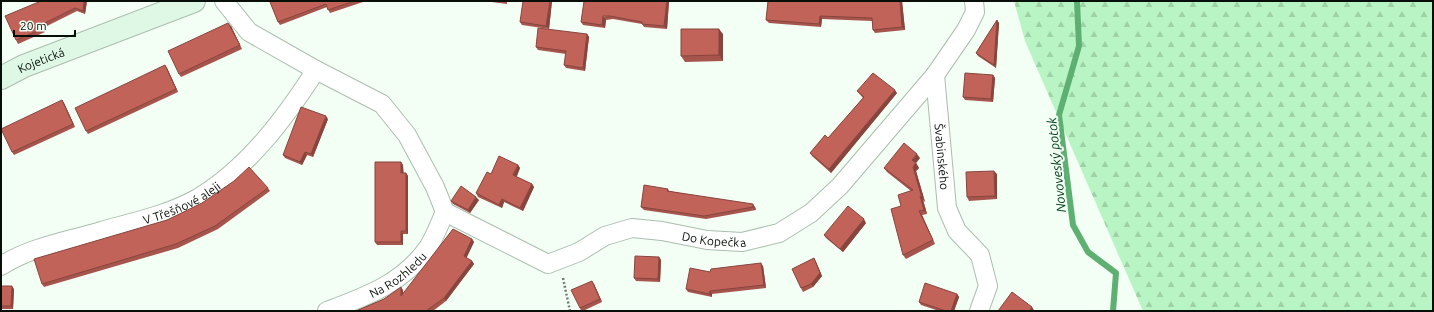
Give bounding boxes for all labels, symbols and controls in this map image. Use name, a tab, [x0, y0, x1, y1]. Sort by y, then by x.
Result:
scale bar	[14, 12, 75, 38]
text: 20 m	[20, 19, 47, 32]
street label: Kojetická	[15, 45, 66, 75]
water label: Novoveský potok	[1044, 116, 1068, 213]
street label: Švabinského	[933, 123, 952, 190]
street label: V Třešňové aleji	[141, 179, 223, 226]
street label: Do Kopečka	[681, 229, 747, 249]
street label: Na Rozhledu	[367, 249, 429, 300]

